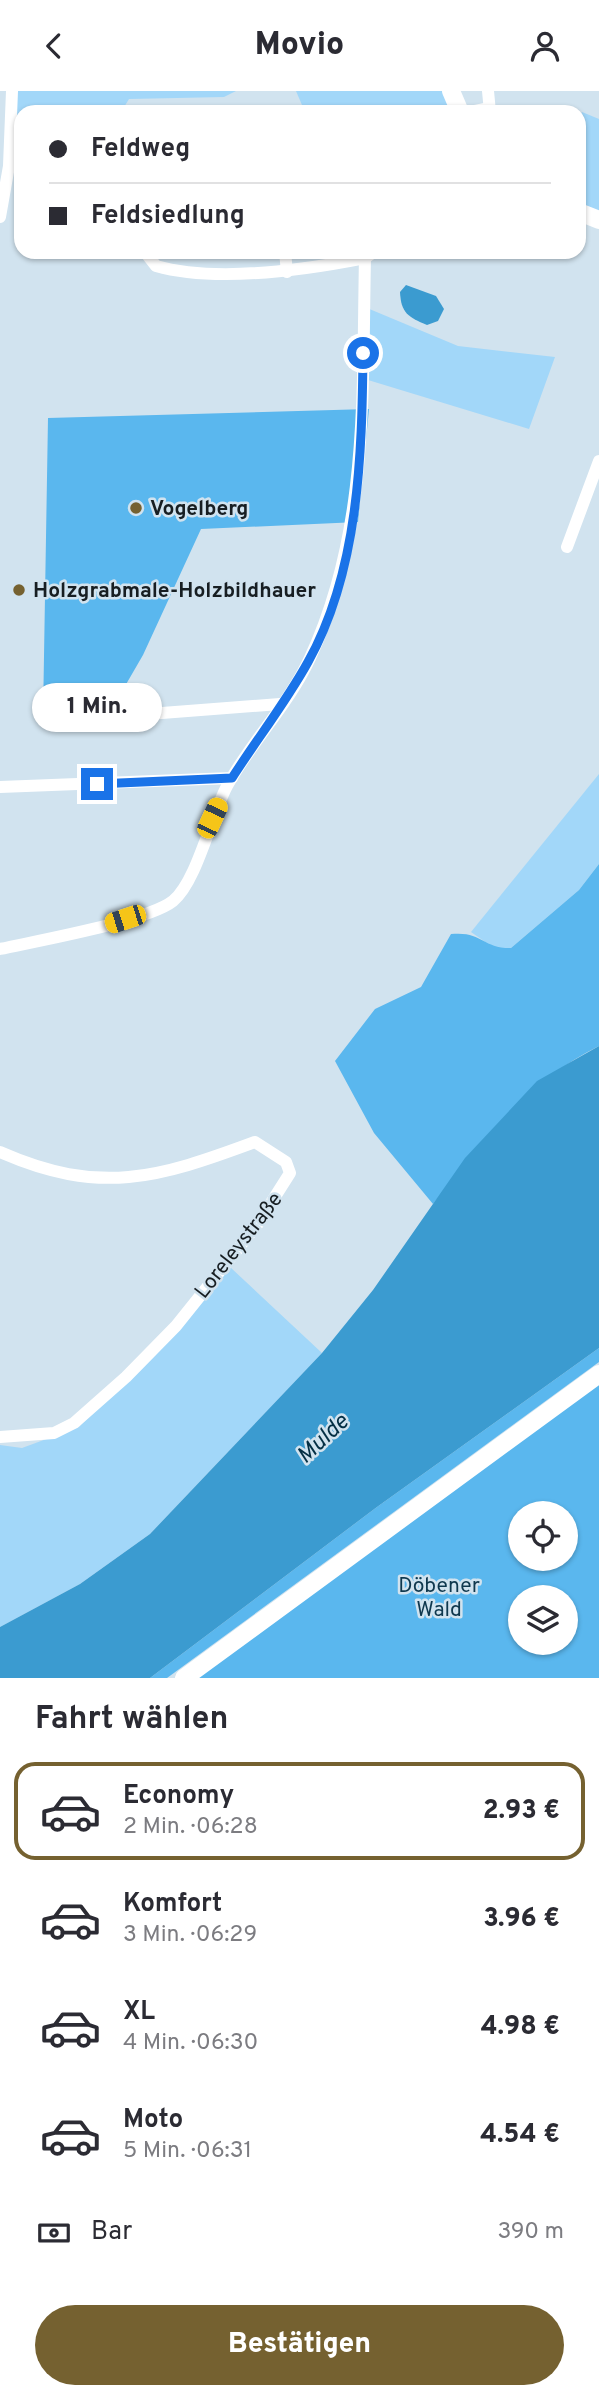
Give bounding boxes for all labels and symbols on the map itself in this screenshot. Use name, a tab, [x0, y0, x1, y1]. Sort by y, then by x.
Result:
route start	[347, 337, 379, 369]
place label: Vogelberg	[150, 496, 249, 523]
marker: Vogelberg	[128, 500, 144, 516]
place label: Holzgrabmale-Holzbildhauer	[33, 578, 316, 605]
marker: Holzgrabmale-Holzbildhauer	[11, 582, 27, 598]
callout: 1 Min.	[32, 683, 162, 731]
route end	[81, 768, 113, 800]
car	[194, 795, 231, 841]
car	[102, 903, 149, 935]
street label: Loreleystraße	[189, 1187, 289, 1305]
water label: Mulde	[292, 1408, 357, 1471]
park label: Döbener Wald	[398, 1573, 480, 1624]

